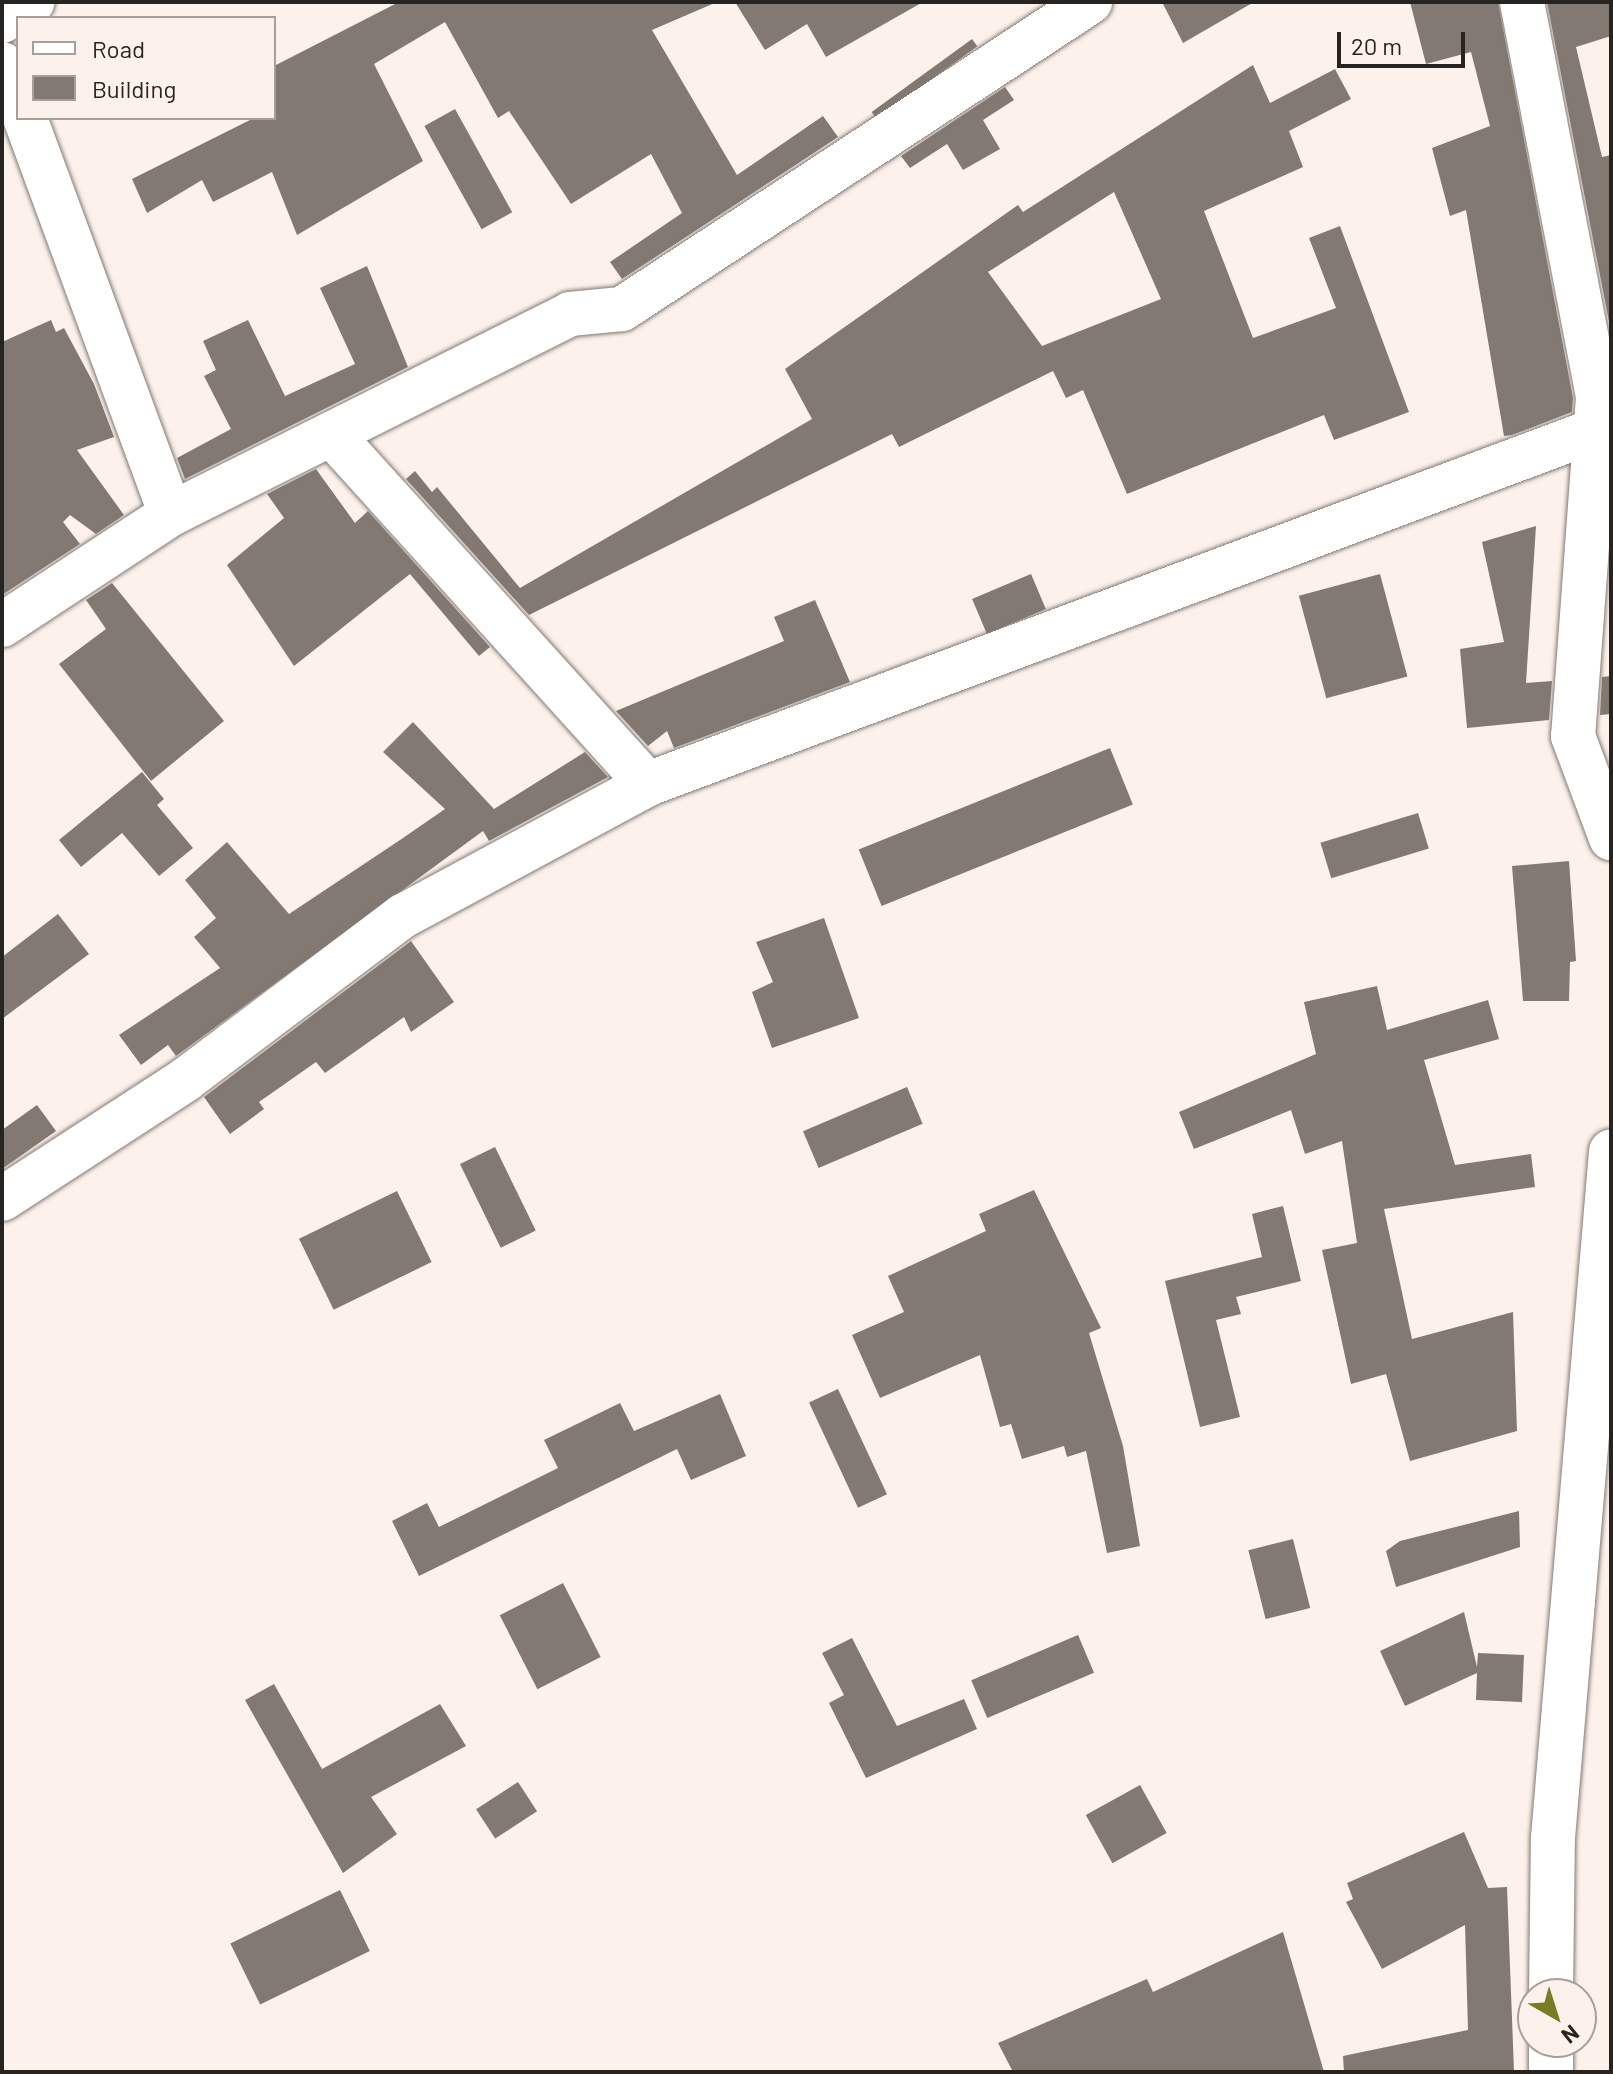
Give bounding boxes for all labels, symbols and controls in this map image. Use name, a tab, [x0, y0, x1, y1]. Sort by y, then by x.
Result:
legend	[16, 16, 276, 120]
scale bar	[1341, 16, 1469, 66]
text: 20 m	[1351, 31, 1402, 60]
text: Road	[92, 34, 145, 63]
text: Building	[92, 74, 176, 103]
north arrow	[1517, 1978, 1597, 2058]
text: N	[1557, 2020, 1585, 2050]

